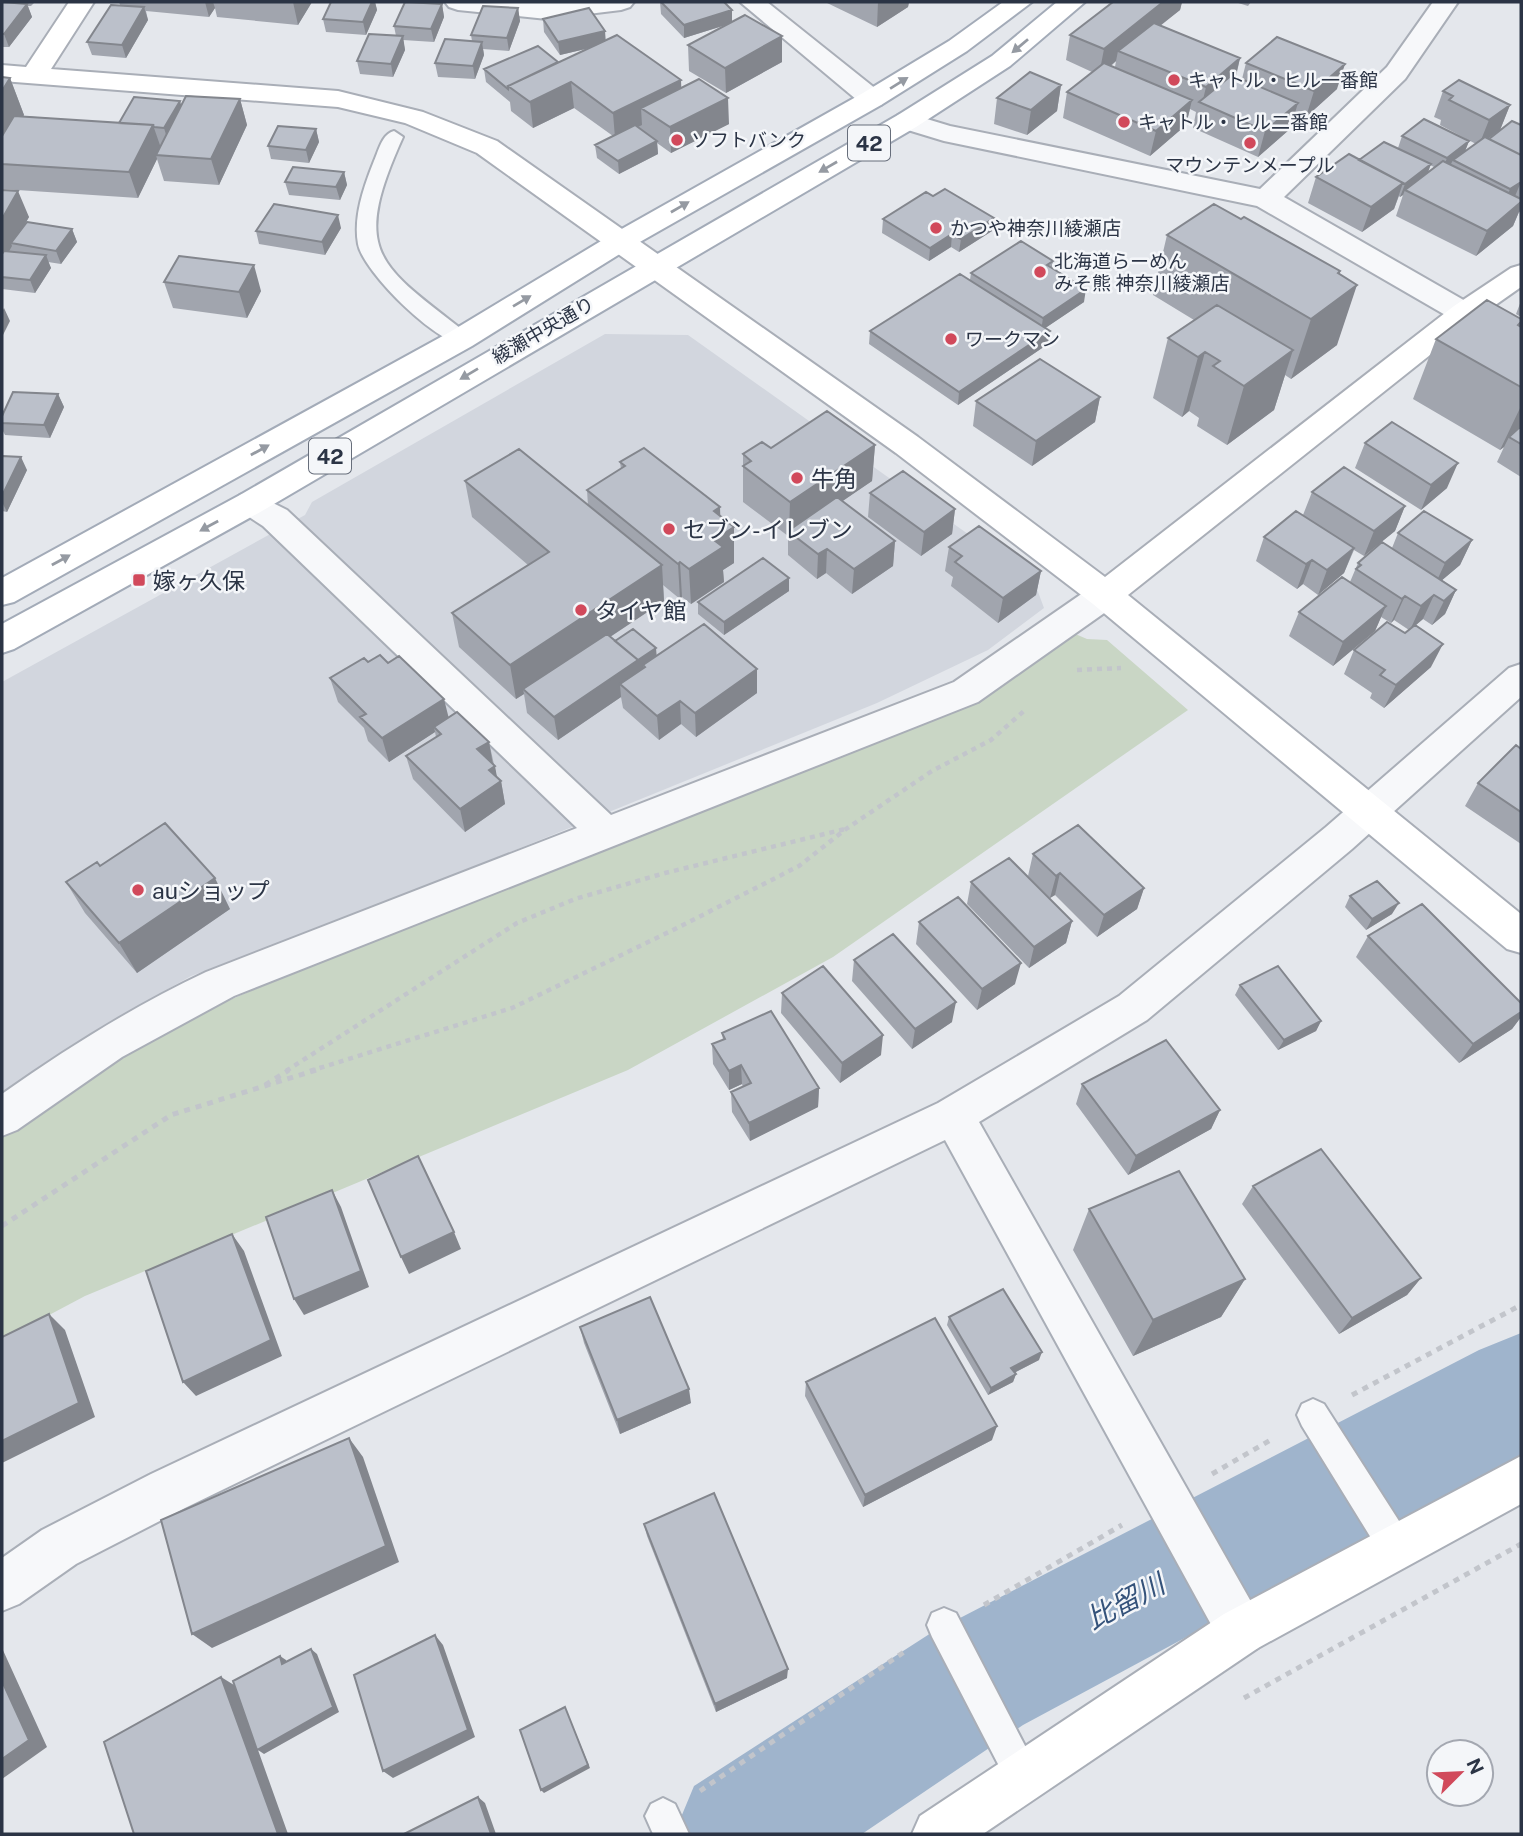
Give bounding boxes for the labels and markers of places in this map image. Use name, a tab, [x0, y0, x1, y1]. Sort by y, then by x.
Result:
place label: キャトル・ヒル一番館	[1188, 69, 1378, 91]
marker: キャトル・ヒル一番館	[1166, 72, 1182, 88]
place label: キャトル・ヒル二番館	[1138, 111, 1328, 133]
marker: キャトル・ヒル二番館	[1116, 114, 1132, 130]
place label: ソフトバンク	[691, 129, 806, 151]
marker: ソフトバンク	[669, 132, 685, 148]
marker: マウンテンメープル	[1242, 135, 1258, 151]
place label: マウンテンメープル	[1165, 154, 1335, 176]
place label: かつや神奈川綾瀬店	[950, 217, 1121, 239]
marker: かつや神奈川綾瀬店	[928, 220, 944, 236]
place label: 北海道らーめん みそ熊 神奈川綾瀬店	[1054, 250, 1230, 294]
marker: 北海道らーめん みそ熊 神奈川綾瀬店	[1032, 264, 1048, 280]
place label: ワークマン	[965, 328, 1060, 350]
marker: ワークマン	[943, 331, 959, 347]
place label: 牛角	[811, 465, 857, 492]
marker: 牛角	[789, 470, 805, 486]
place label: セブン-イレブン	[683, 516, 853, 543]
marker: セブン-イレブン	[661, 521, 677, 537]
place label: 嫁ヶ久保	[153, 567, 245, 594]
marker: 嫁ヶ久保	[131, 572, 147, 588]
place label: タイヤ館	[595, 597, 686, 624]
marker: タイヤ館	[573, 602, 589, 618]
place label: auショップ	[152, 877, 270, 904]
marker: auショップ	[130, 882, 146, 898]

